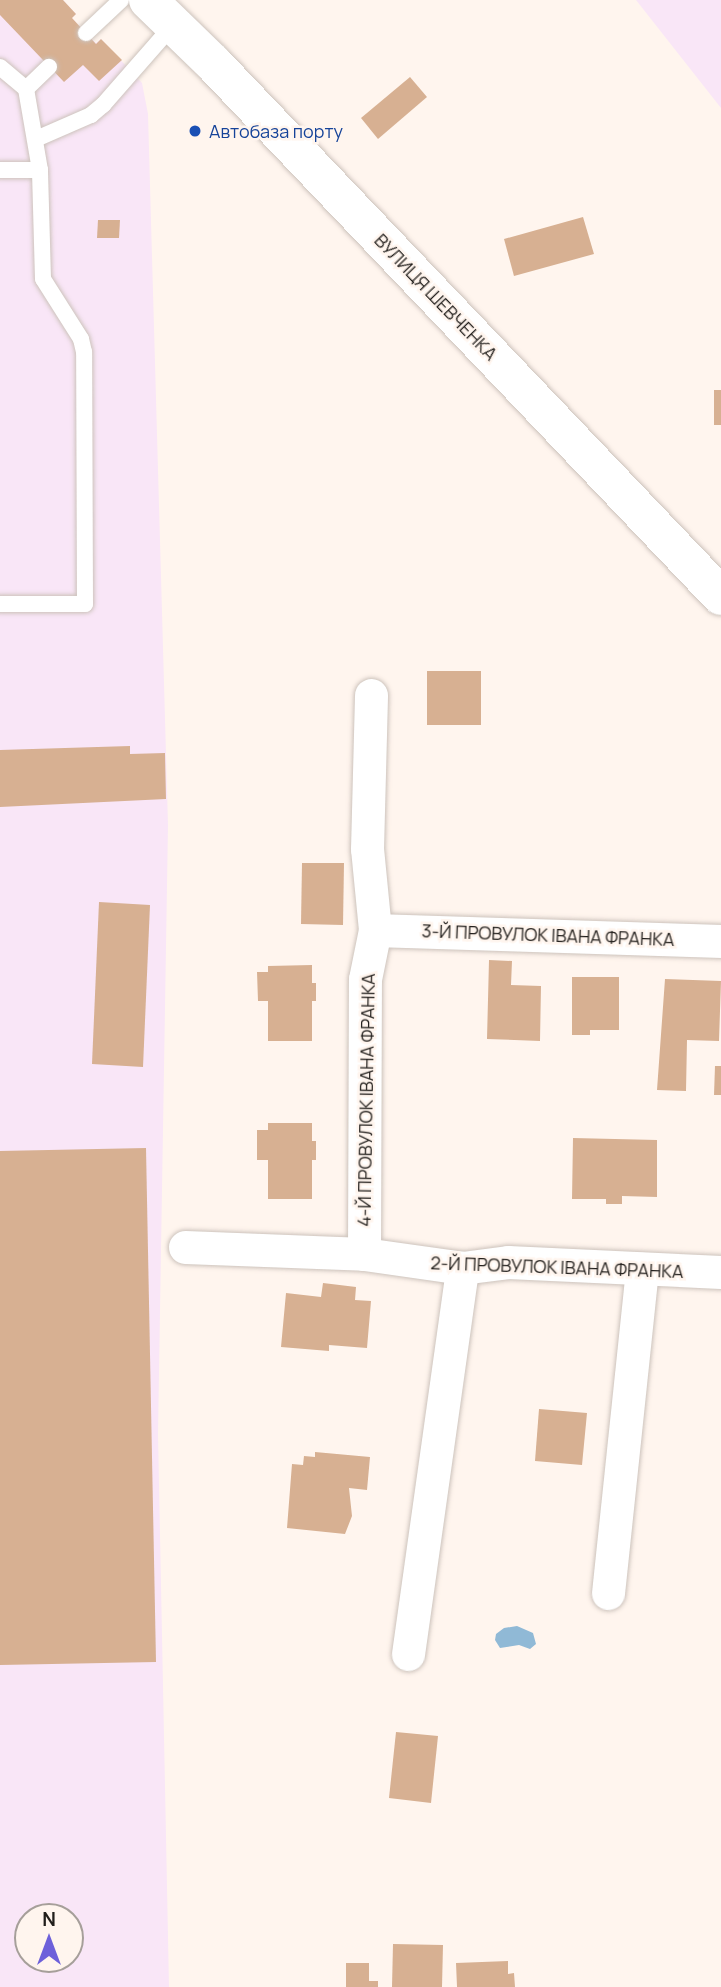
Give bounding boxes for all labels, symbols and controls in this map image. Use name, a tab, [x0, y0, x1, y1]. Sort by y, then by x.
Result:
place label: Автобаза порту	[209, 120, 343, 142]
marker: Автобаза порту	[187, 123, 203, 139]
street label: ВУЛИЦЯ ШЕВЧЕНКА	[370, 229, 502, 365]
street label: 3-Й ПРОВУЛОК ІВАНА ФРАНКА	[421, 920, 675, 950]
street label: 4-Й ПРОВУЛОК ІВАНА ФРАНКА	[353, 973, 379, 1227]
street label: 2-Й ПРОВУЛОК ІВАНА ФРАНКА	[430, 1252, 684, 1282]
north arrow	[14, 1903, 84, 1973]
text: N	[42, 1906, 56, 1932]

